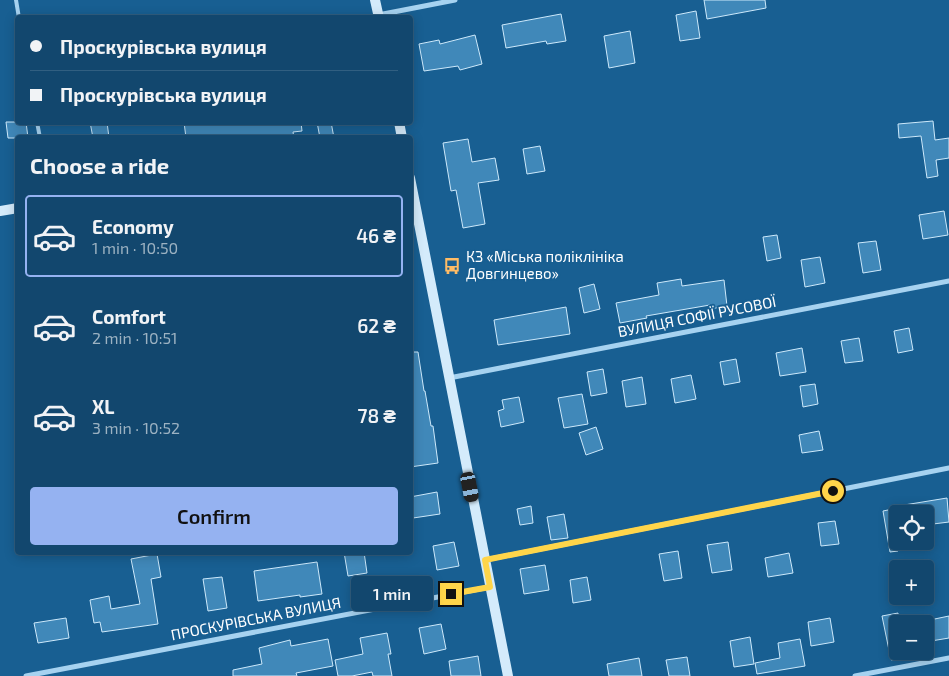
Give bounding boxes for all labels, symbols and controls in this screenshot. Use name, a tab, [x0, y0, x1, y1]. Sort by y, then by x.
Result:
text: Проскурівська вулиця	[60, 35, 267, 58]
text: Проскурівська вулиця	[60, 83, 267, 106]
text: Choose a ride	[30, 152, 169, 178]
icon: car	[32, 214, 77, 259]
text: Economy	[92, 215, 174, 238]
text: 46 ₴	[356, 224, 396, 247]
text: 1 min · 10:50	[92, 238, 178, 257]
place label: КЗ «Міська поліклініка Довгинцево»	[466, 247, 624, 282]
bus stop icon: КЗ «Міська поліклініка Довгинцево»	[442, 256, 462, 276]
street label: ВУЛИЦЯ СОФІЇ РУСОВОЇ	[616, 292, 778, 340]
icon: car	[32, 304, 77, 349]
text: Comfort	[92, 305, 166, 328]
text: 62 ₴	[357, 314, 396, 337]
text: 2 min · 10:51	[92, 328, 178, 347]
icon: car	[32, 394, 77, 439]
text: XL	[92, 395, 114, 418]
text: 78 ₴	[358, 404, 396, 427]
text: 3 min · 10:52	[92, 418, 180, 437]
car	[459, 471, 480, 503]
route start	[822, 480, 844, 502]
button: Confirm	[30, 487, 398, 545]
map controls	[889, 505, 934, 660]
button: locate	[889, 505, 934, 550]
button: +	[889, 560, 934, 605]
callout: 1 min	[351, 576, 434, 612]
route end	[440, 583, 462, 605]
text: 1 min	[373, 584, 411, 603]
street label: ПРОСКУРІВСЬКА ВУЛИЦЯ	[169, 593, 342, 643]
button: −	[889, 615, 934, 660]

